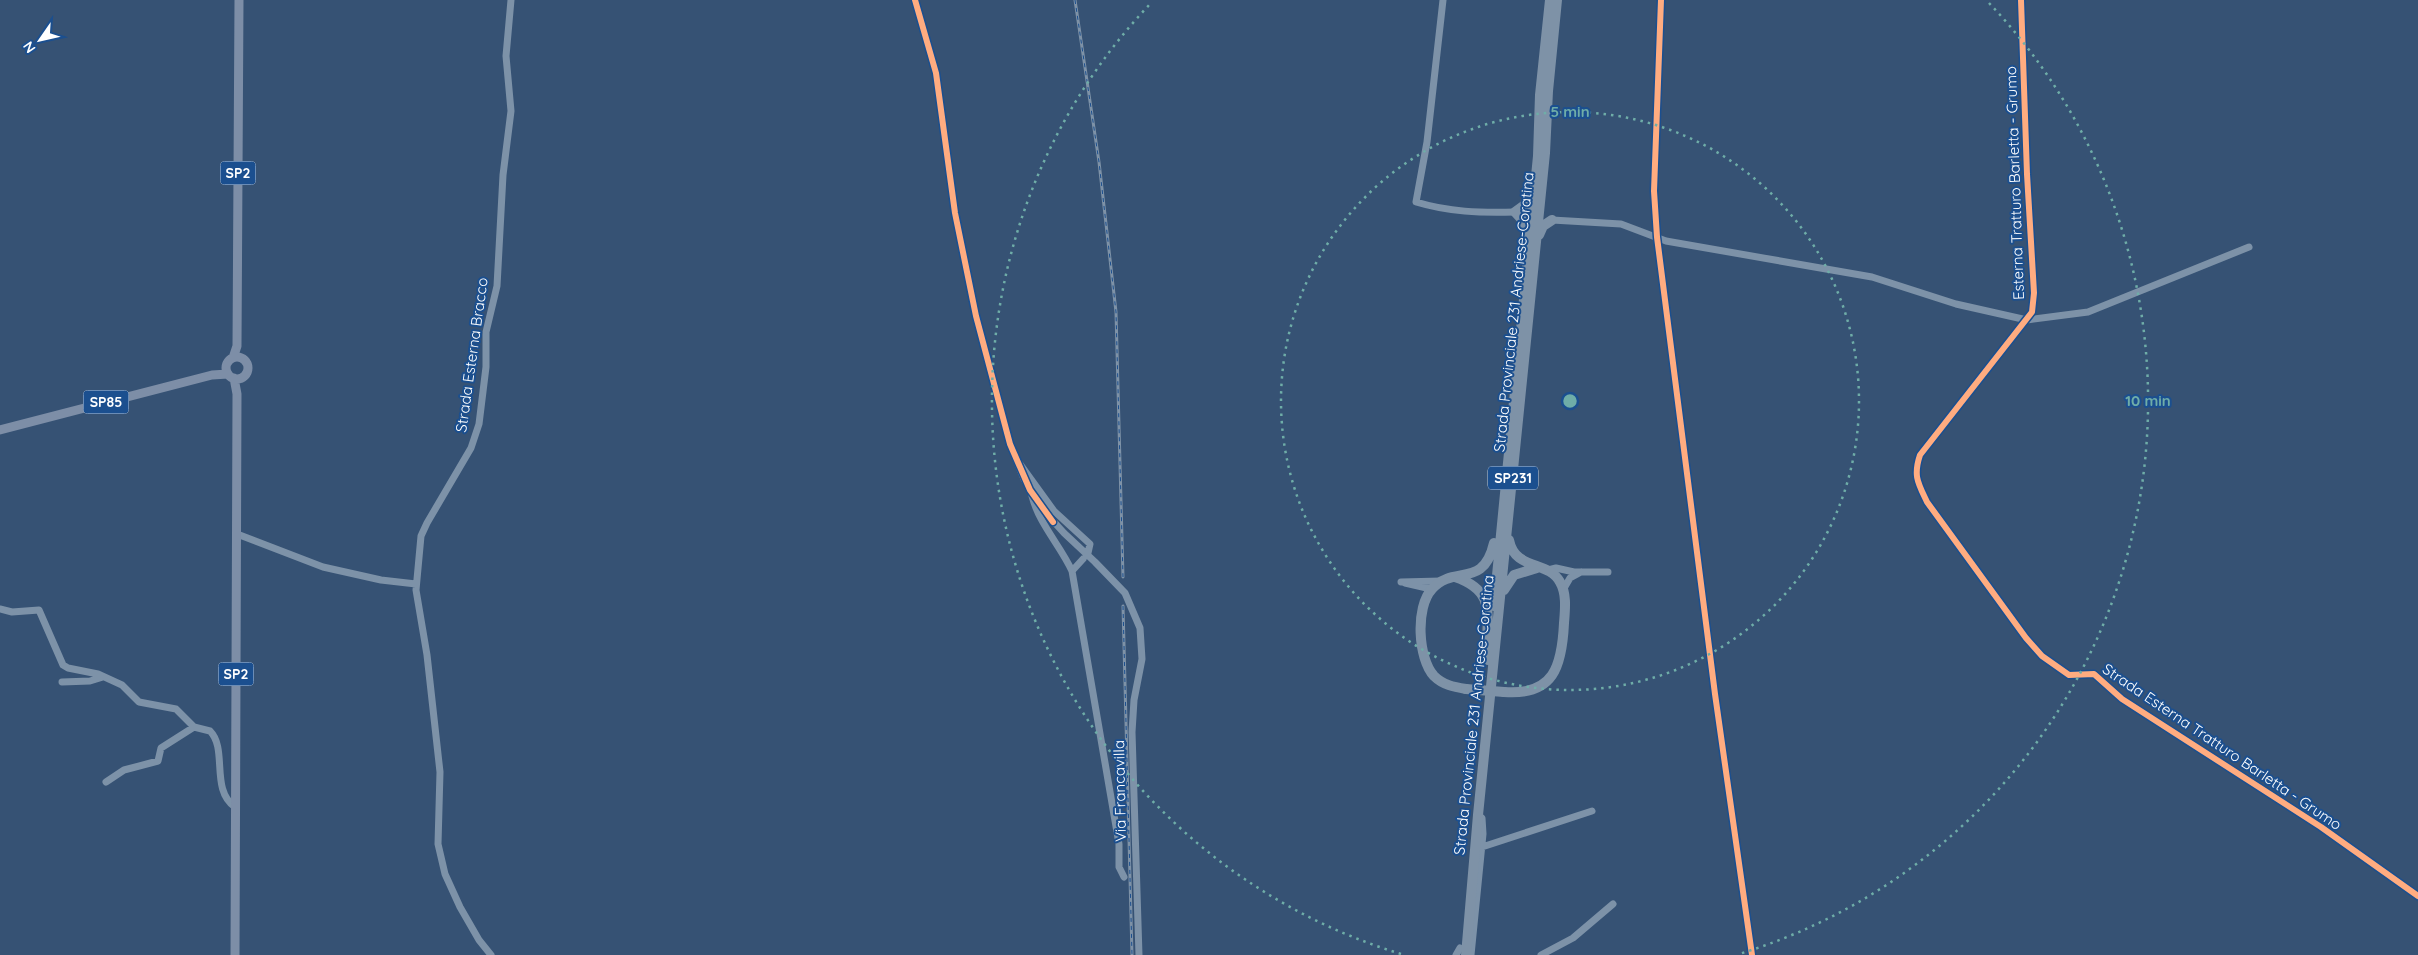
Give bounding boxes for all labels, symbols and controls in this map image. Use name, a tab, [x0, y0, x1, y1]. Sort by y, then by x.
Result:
north arrow	[15, 15, 65, 65]
text: N	[19, 38, 40, 57]
street label: Esterna Tratturo Barletta - Grumo	[2001, 66, 2028, 300]
text: 5 min	[1550, 102, 1590, 121]
road number: SP2	[220, 162, 256, 184]
street label: Strada Provinciale 231 Andriese-Coratina	[1489, 171, 1538, 453]
street label: Strada Esterna Bracco	[451, 276, 492, 434]
road number: SP85	[84, 391, 128, 414]
text: 10 min	[2125, 391, 2171, 410]
centre of rings	[1561, 392, 1579, 410]
road number: SP231	[1488, 466, 1538, 489]
street label: Strada Provinciale 231 Andriese-Coratina	[1449, 574, 1498, 856]
street label: Strada Esterna Tratturo Barletta - Grumo	[2099, 659, 2346, 834]
road number: SP2	[218, 662, 254, 686]
street label: Via Francavilla	[1109, 740, 1130, 842]

